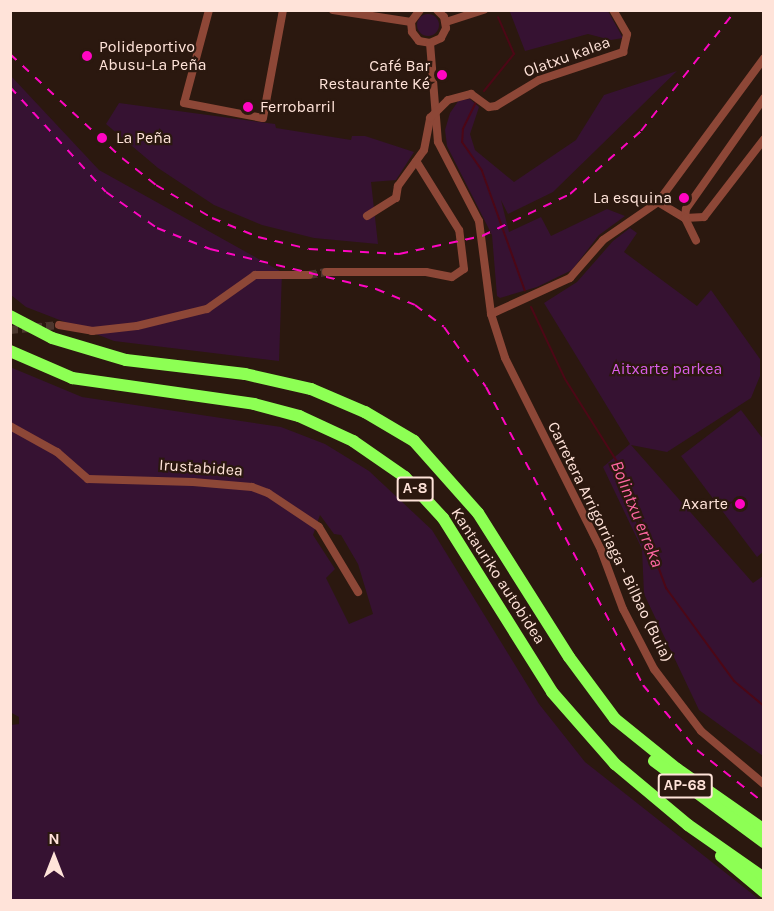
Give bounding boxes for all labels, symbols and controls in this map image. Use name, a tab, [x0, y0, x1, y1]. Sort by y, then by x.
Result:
street label: Olatxu kalea	[521, 32, 613, 82]
place label: Polideportivo Abusu-La Peña	[99, 37, 207, 75]
marker: Polideportivo Abusu-La Peña	[80, 49, 94, 63]
place label: Café Bar Restaurante Ké	[319, 56, 430, 94]
marker: Café Bar Restaurante Ké	[435, 68, 449, 82]
place label: Ferrobarril	[260, 97, 336, 117]
marker: Ferrobarril	[241, 100, 255, 114]
place label: La Peña	[116, 128, 172, 148]
marker: La Peña	[93, 129, 111, 147]
place label: La esquina	[593, 188, 672, 208]
marker: La esquina	[677, 191, 691, 205]
park label: Aitxarte parkea	[612, 359, 722, 379]
street label: Carretera Arrigorriaga - Bilbao (Buia)	[543, 419, 677, 665]
street label: Irustabidea	[158, 455, 244, 481]
water label: Bolintxu erreka	[606, 457, 668, 571]
road number: A-8	[396, 477, 434, 501]
place label: Axarte	[682, 494, 728, 514]
marker: Axarte	[733, 497, 747, 511]
street label: Kantauriko autobidea	[447, 504, 549, 648]
road number: AP-68	[656, 774, 714, 798]
north arrow	[24, 827, 84, 887]
text: N	[48, 829, 60, 848]

